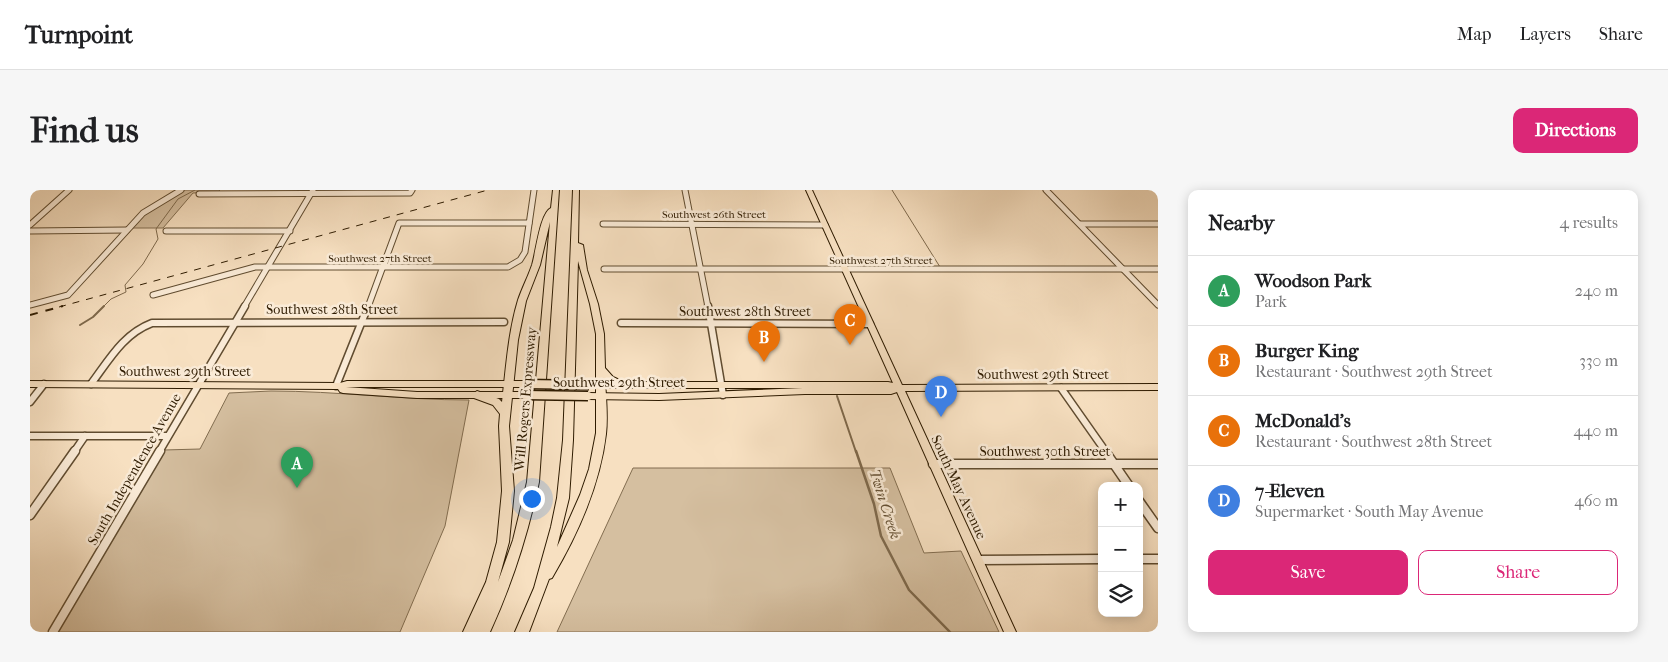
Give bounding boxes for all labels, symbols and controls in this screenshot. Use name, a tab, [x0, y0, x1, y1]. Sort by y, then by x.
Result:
text: Turnpoint	[25, 21, 133, 49]
text: Map	[1457, 24, 1491, 45]
text: Layers	[1519, 24, 1571, 45]
text: Share	[1599, 24, 1643, 45]
button: Directions	[1513, 108, 1638, 153]
text: Find us	[30, 110, 139, 151]
street label: Southwest 26th Street	[662, 208, 766, 221]
text: Nearby	[1208, 211, 1274, 235]
text: 4 results	[1560, 213, 1618, 232]
street label: Southwest 27th Street	[328, 252, 432, 265]
street label: Southwest 27th Street	[829, 254, 933, 267]
text: Woodson Park	[1255, 270, 1371, 292]
text: A	[1219, 281, 1229, 300]
text: 240 m	[1575, 281, 1618, 300]
text: Park	[1255, 292, 1287, 311]
street label: Southwest 28th Street	[266, 301, 398, 318]
street label: Southwest 28th Street	[679, 303, 811, 320]
pin: C	[834, 304, 866, 345]
pin: B	[748, 321, 780, 362]
street label: Will Rogers Expressway	[511, 326, 540, 473]
text: Burger King	[1255, 340, 1358, 362]
text: B	[1219, 351, 1229, 370]
text: 330 m	[1579, 351, 1618, 370]
text: Restaurant · Southwest 29th Street	[1255, 362, 1493, 381]
street label: Southwest 29th Street	[119, 363, 251, 380]
street label: Southwest 29th Street	[977, 366, 1109, 383]
street label: Southwest 29th Street	[553, 374, 685, 391]
pin: D	[925, 376, 957, 417]
street label: South Independence Avenue	[84, 390, 185, 548]
text: McDonald's	[1255, 410, 1351, 432]
text: C	[1219, 421, 1229, 440]
text: 440 m	[1573, 421, 1618, 440]
text: Restaurant · Southwest 28th Street	[1255, 432, 1492, 451]
street label: South May Avenue	[927, 433, 990, 542]
street label: Southwest 30th Street	[979, 443, 1111, 460]
pin: A	[281, 447, 313, 488]
water label: Twin Creek	[865, 467, 905, 541]
text: 7-Eleven	[1255, 480, 1325, 502]
map controls	[1098, 482, 1143, 617]
button: +	[1098, 482, 1143, 527]
your location	[519, 486, 545, 512]
text: D	[1218, 491, 1230, 510]
text: 460 m	[1574, 491, 1618, 510]
text: Supermarket · South May Avenue	[1255, 502, 1483, 521]
button: −	[1098, 527, 1143, 572]
button: Save	[1208, 550, 1408, 595]
button: Share	[1418, 550, 1618, 595]
button: layers	[1098, 572, 1143, 617]

